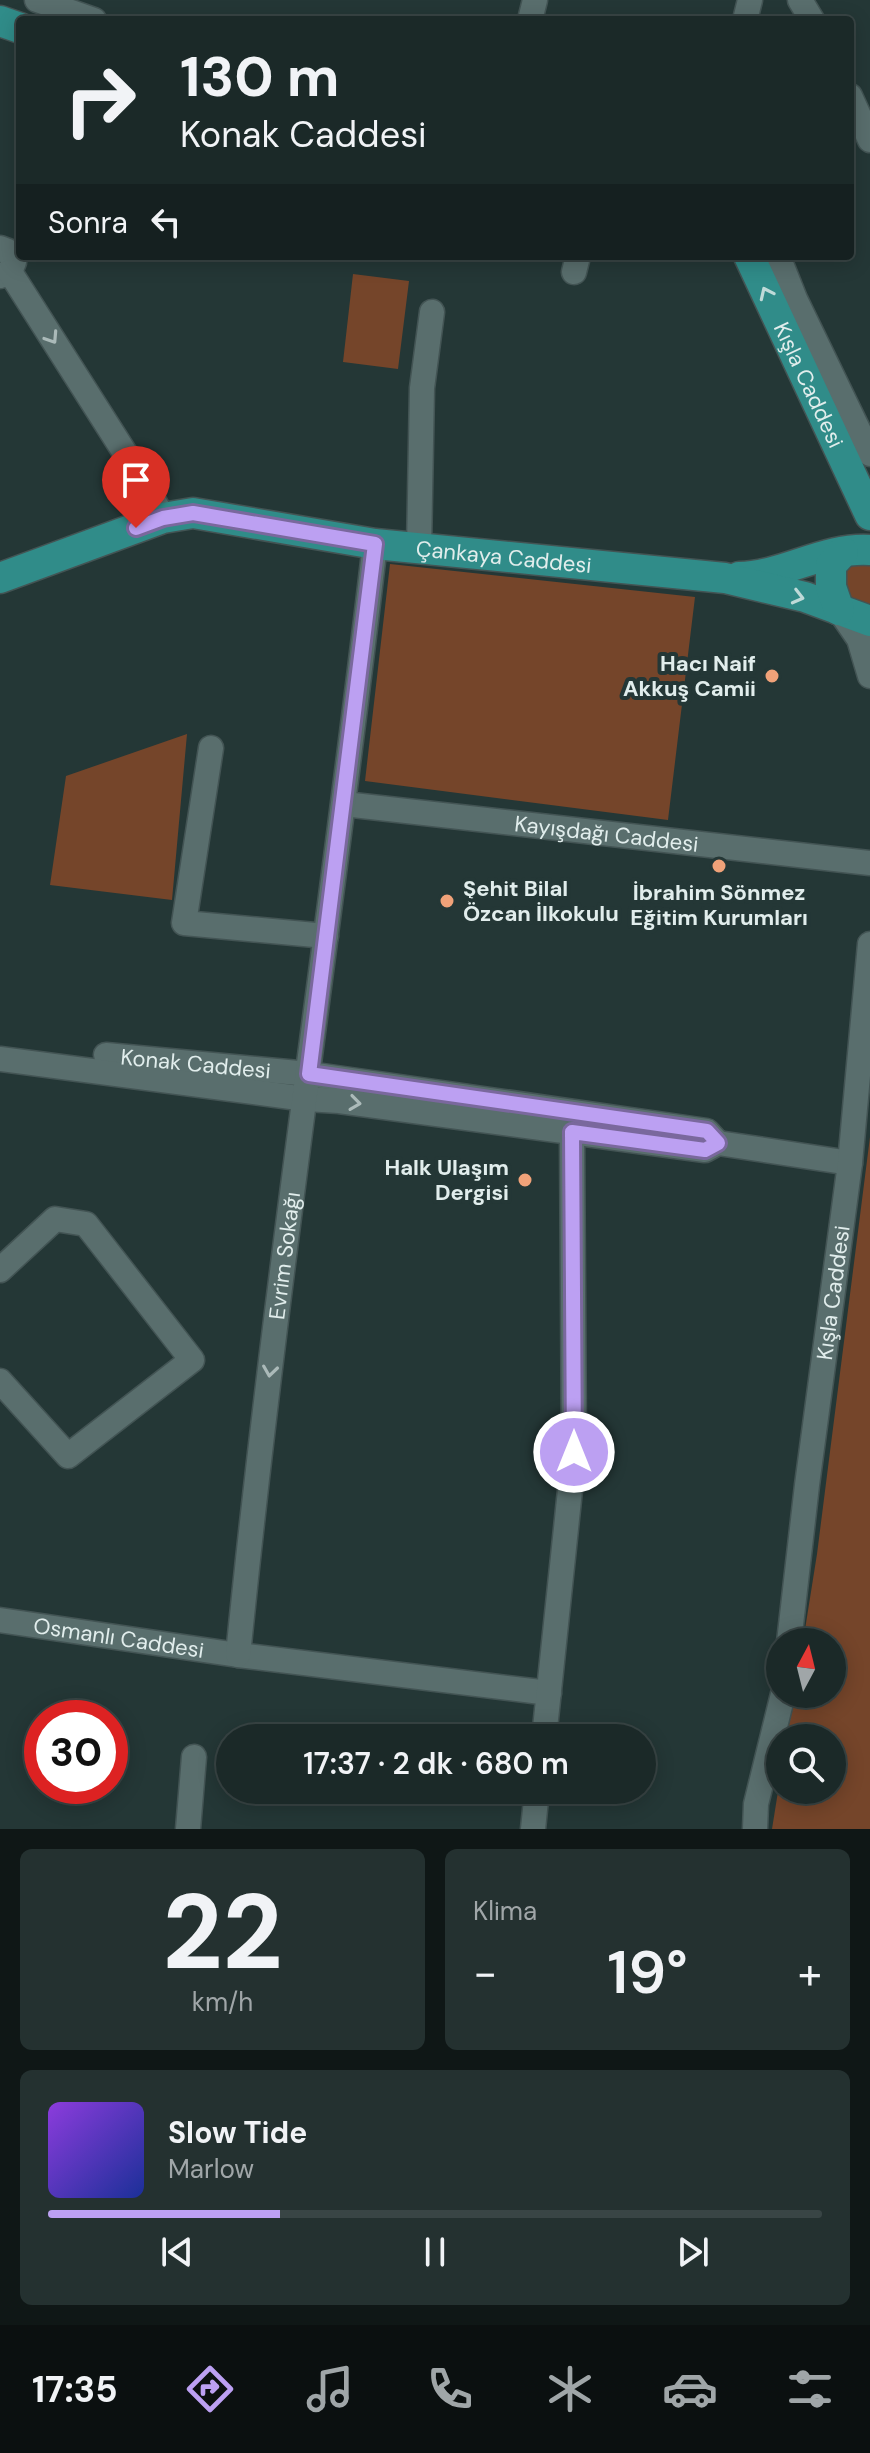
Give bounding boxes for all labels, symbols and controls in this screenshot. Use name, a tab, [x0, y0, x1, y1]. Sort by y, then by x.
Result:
text: 130 m	[180, 40, 339, 113]
icon: right	[48, 48, 152, 152]
text: Konak Caddesi	[180, 111, 426, 158]
icon: left	[144, 200, 188, 244]
text: Sonra	[48, 203, 128, 242]
one-way arrow	[760, 286, 776, 301]
street label: Kışla Caddesi	[767, 317, 850, 452]
one-way arrow	[42, 329, 57, 344]
pin	[102, 446, 170, 528]
icon: arrive	[114, 458, 158, 502]
street label: Çankaya Caddesi	[415, 534, 593, 580]
one-way arrow	[791, 587, 805, 604]
place label: Hacı Naif Akkuş Camii	[623, 649, 756, 703]
marker: Hacı Naif Akkuş Camii	[763, 667, 781, 685]
street label: Kayışdağı Caddesi	[513, 809, 700, 859]
marker: İbrahim Sönmez Eğitim Kurumları	[710, 857, 728, 875]
place label: Şehit Bilal Özcan İlkokulu	[463, 874, 619, 928]
place label: İbrahim Sönmez Eğitim Kurumları	[630, 878, 808, 932]
marker: Şehit Bilal Özcan İlkokulu	[438, 892, 456, 910]
street label: Konak Caddesi	[119, 1042, 272, 1085]
one-way arrow	[348, 1094, 362, 1111]
place label: Halk Ulaşım Dergisi	[385, 1153, 509, 1207]
marker: Halk Ulaşım Dergisi	[516, 1171, 534, 1189]
street label: Evrim Sokağı	[262, 1190, 307, 1321]
street label: Kışla Caddesi	[810, 1224, 857, 1362]
one-way arrow	[261, 1364, 278, 1377]
position arrow	[532, 1410, 616, 1494]
street label: Osmanlı Caddesi	[32, 1611, 206, 1665]
north arrow	[766, 1628, 846, 1708]
map controls	[766, 1628, 846, 1804]
speed limit sign: 30	[24, 1700, 128, 1804]
button: search	[766, 1724, 846, 1804]
text: 17:37 · 2 dk · 680 m	[303, 1744, 569, 1783]
text: 22	[162, 1865, 283, 2000]
text: Klima	[473, 1894, 537, 1928]
text: 19°	[607, 1933, 688, 2012]
text: −	[473, 1944, 497, 2002]
text: +	[798, 1944, 822, 2002]
text: km/h	[192, 1985, 253, 2019]
text: Slow Tide	[168, 2113, 307, 2152]
text: Marlow	[168, 2152, 254, 2186]
icon: previous	[155, 2230, 199, 2274]
icon: pause	[413, 2230, 457, 2274]
icon: next	[671, 2230, 715, 2274]
icon: directions	[182, 2361, 238, 2417]
icon: music	[302, 2361, 358, 2417]
icon: phone	[422, 2361, 478, 2417]
icon: climate	[542, 2361, 598, 2417]
icon: car	[662, 2361, 718, 2417]
icon: filters	[782, 2361, 838, 2417]
text: 17:35	[32, 2366, 118, 2413]

